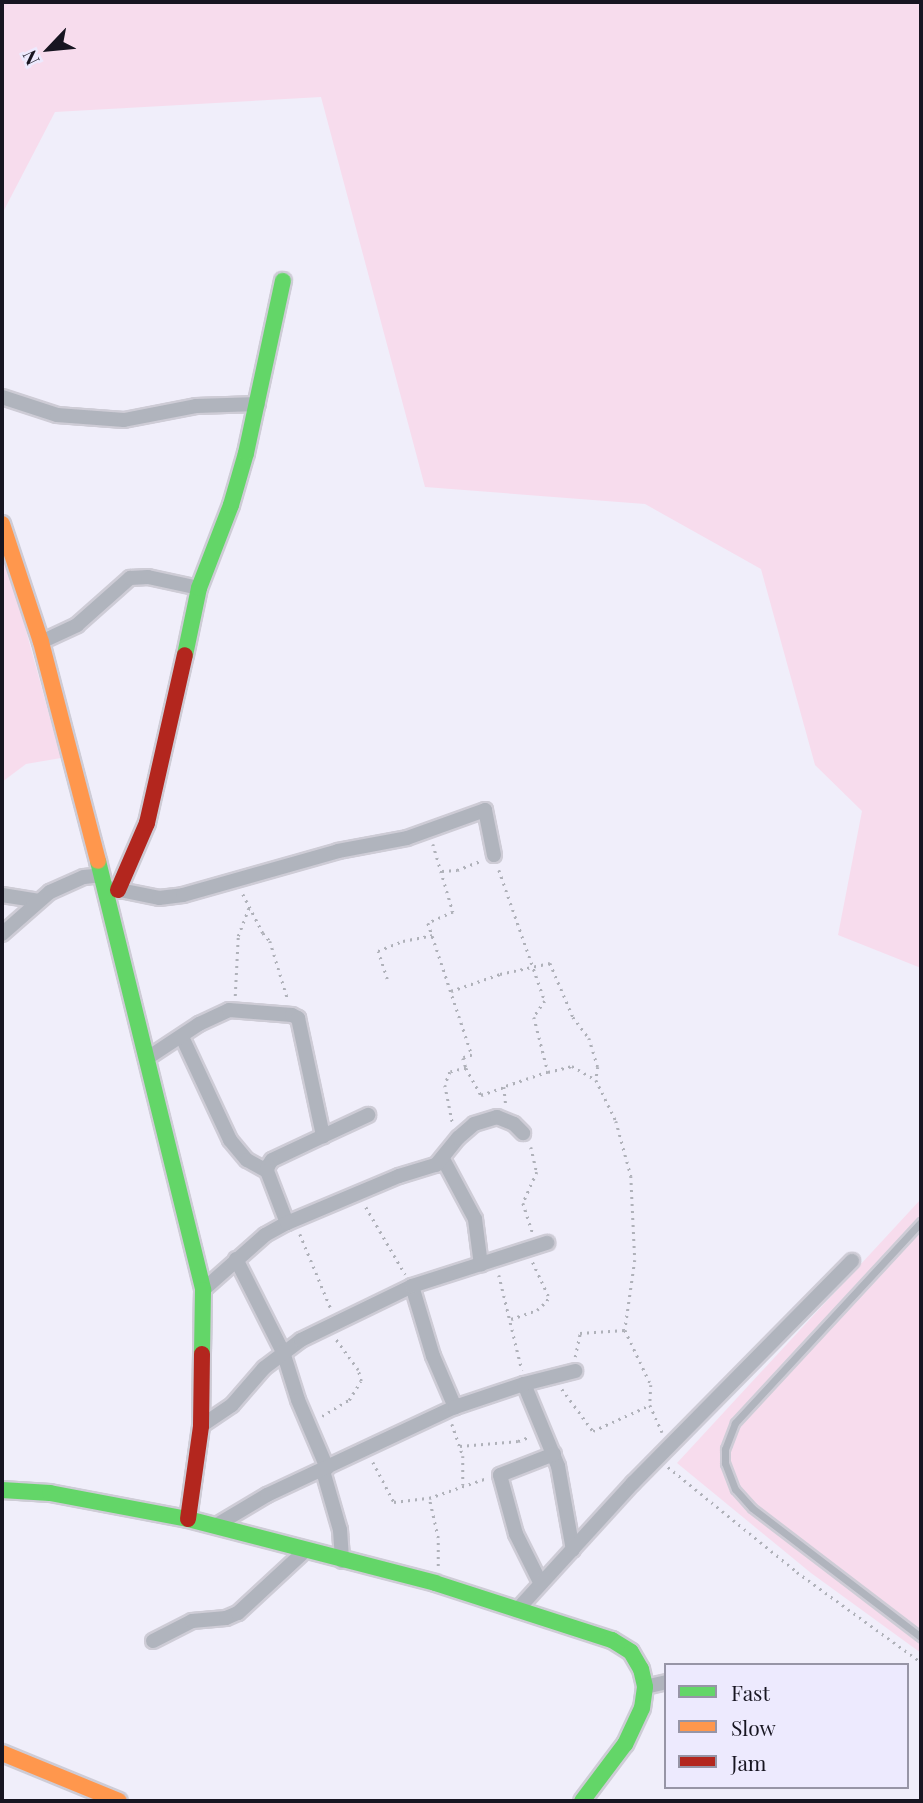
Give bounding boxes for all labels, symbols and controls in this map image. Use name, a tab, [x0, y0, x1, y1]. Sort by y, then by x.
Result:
north arrow	[14, 14, 84, 84]
text: N	[15, 46, 45, 70]
legend	[664, 1663, 909, 1789]
text: Fast	[731, 1678, 770, 1706]
text: Slow	[731, 1713, 776, 1741]
text: Jam	[731, 1748, 767, 1776]

